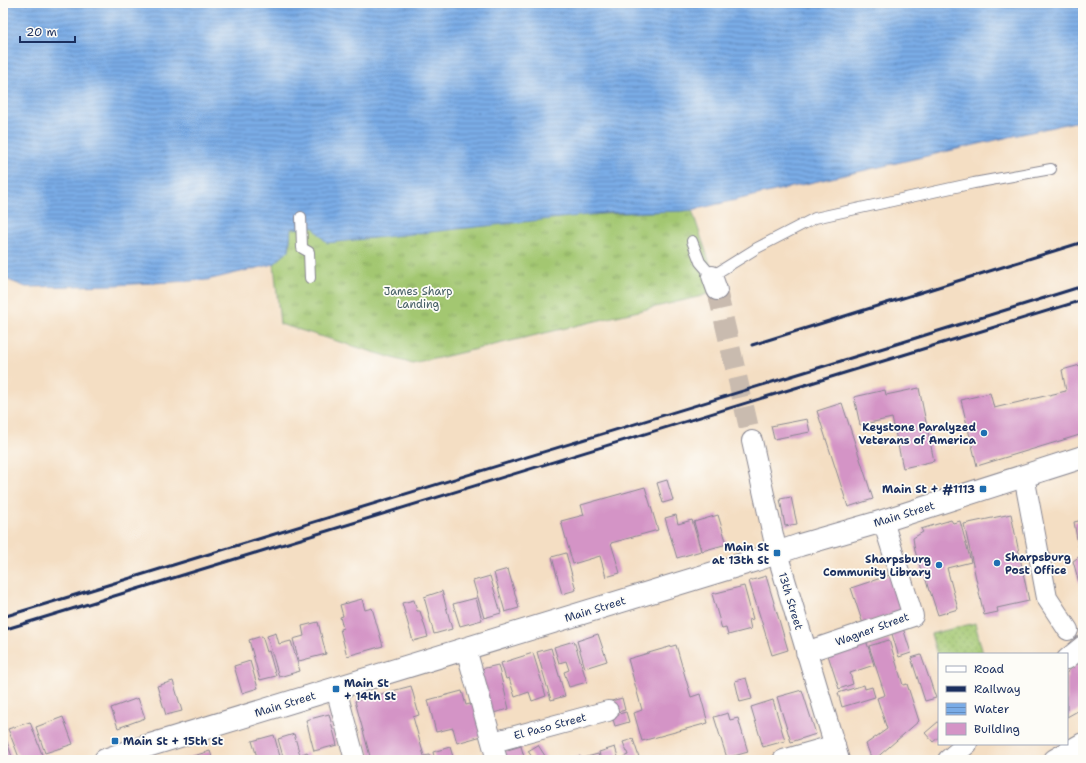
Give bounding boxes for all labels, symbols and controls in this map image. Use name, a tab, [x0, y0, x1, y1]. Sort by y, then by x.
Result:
scale bar	[20, 18, 75, 44]
text: 20 m	[26, 24, 57, 40]
park label: James Sharp Landing	[384, 284, 452, 312]
place label: Keystone Paralyzed Veterans of America	[858, 420, 976, 448]
marker: Keystone Paralyzed Veterans of America	[979, 428, 989, 438]
place label: Main St + #1113	[882, 482, 975, 497]
marker: Main St + #1113	[978, 484, 988, 494]
street label: Main Street	[872, 498, 937, 531]
place label: Main St at 13th St	[712, 540, 770, 568]
marker: Main St at 13th St	[772, 548, 782, 558]
place label: Sharpsburg Post Office	[1005, 550, 1071, 578]
place label: Sharpsburg Community Library	[823, 552, 931, 580]
marker: Sharpsburg Post Office	[992, 558, 1002, 568]
marker: Sharpsburg Community Library	[934, 560, 944, 570]
street label: 13th Street	[775, 571, 806, 632]
street label: Main Street	[563, 593, 628, 626]
street label: Wagner Street	[833, 609, 911, 650]
legend	[938, 653, 1068, 745]
text: Road	[974, 661, 1005, 677]
place label: Main St + 14th St	[344, 676, 397, 704]
text: Railway	[974, 681, 1021, 697]
marker: Main St + 14th St	[331, 684, 341, 694]
street label: Main Street	[253, 688, 318, 721]
text: Water	[974, 701, 1010, 717]
street label: El Paso Street	[512, 710, 588, 743]
text: Building	[974, 721, 1020, 737]
place label: Main St + 15th St	[123, 734, 224, 749]
marker: Main St + 15th St	[110, 736, 120, 746]

